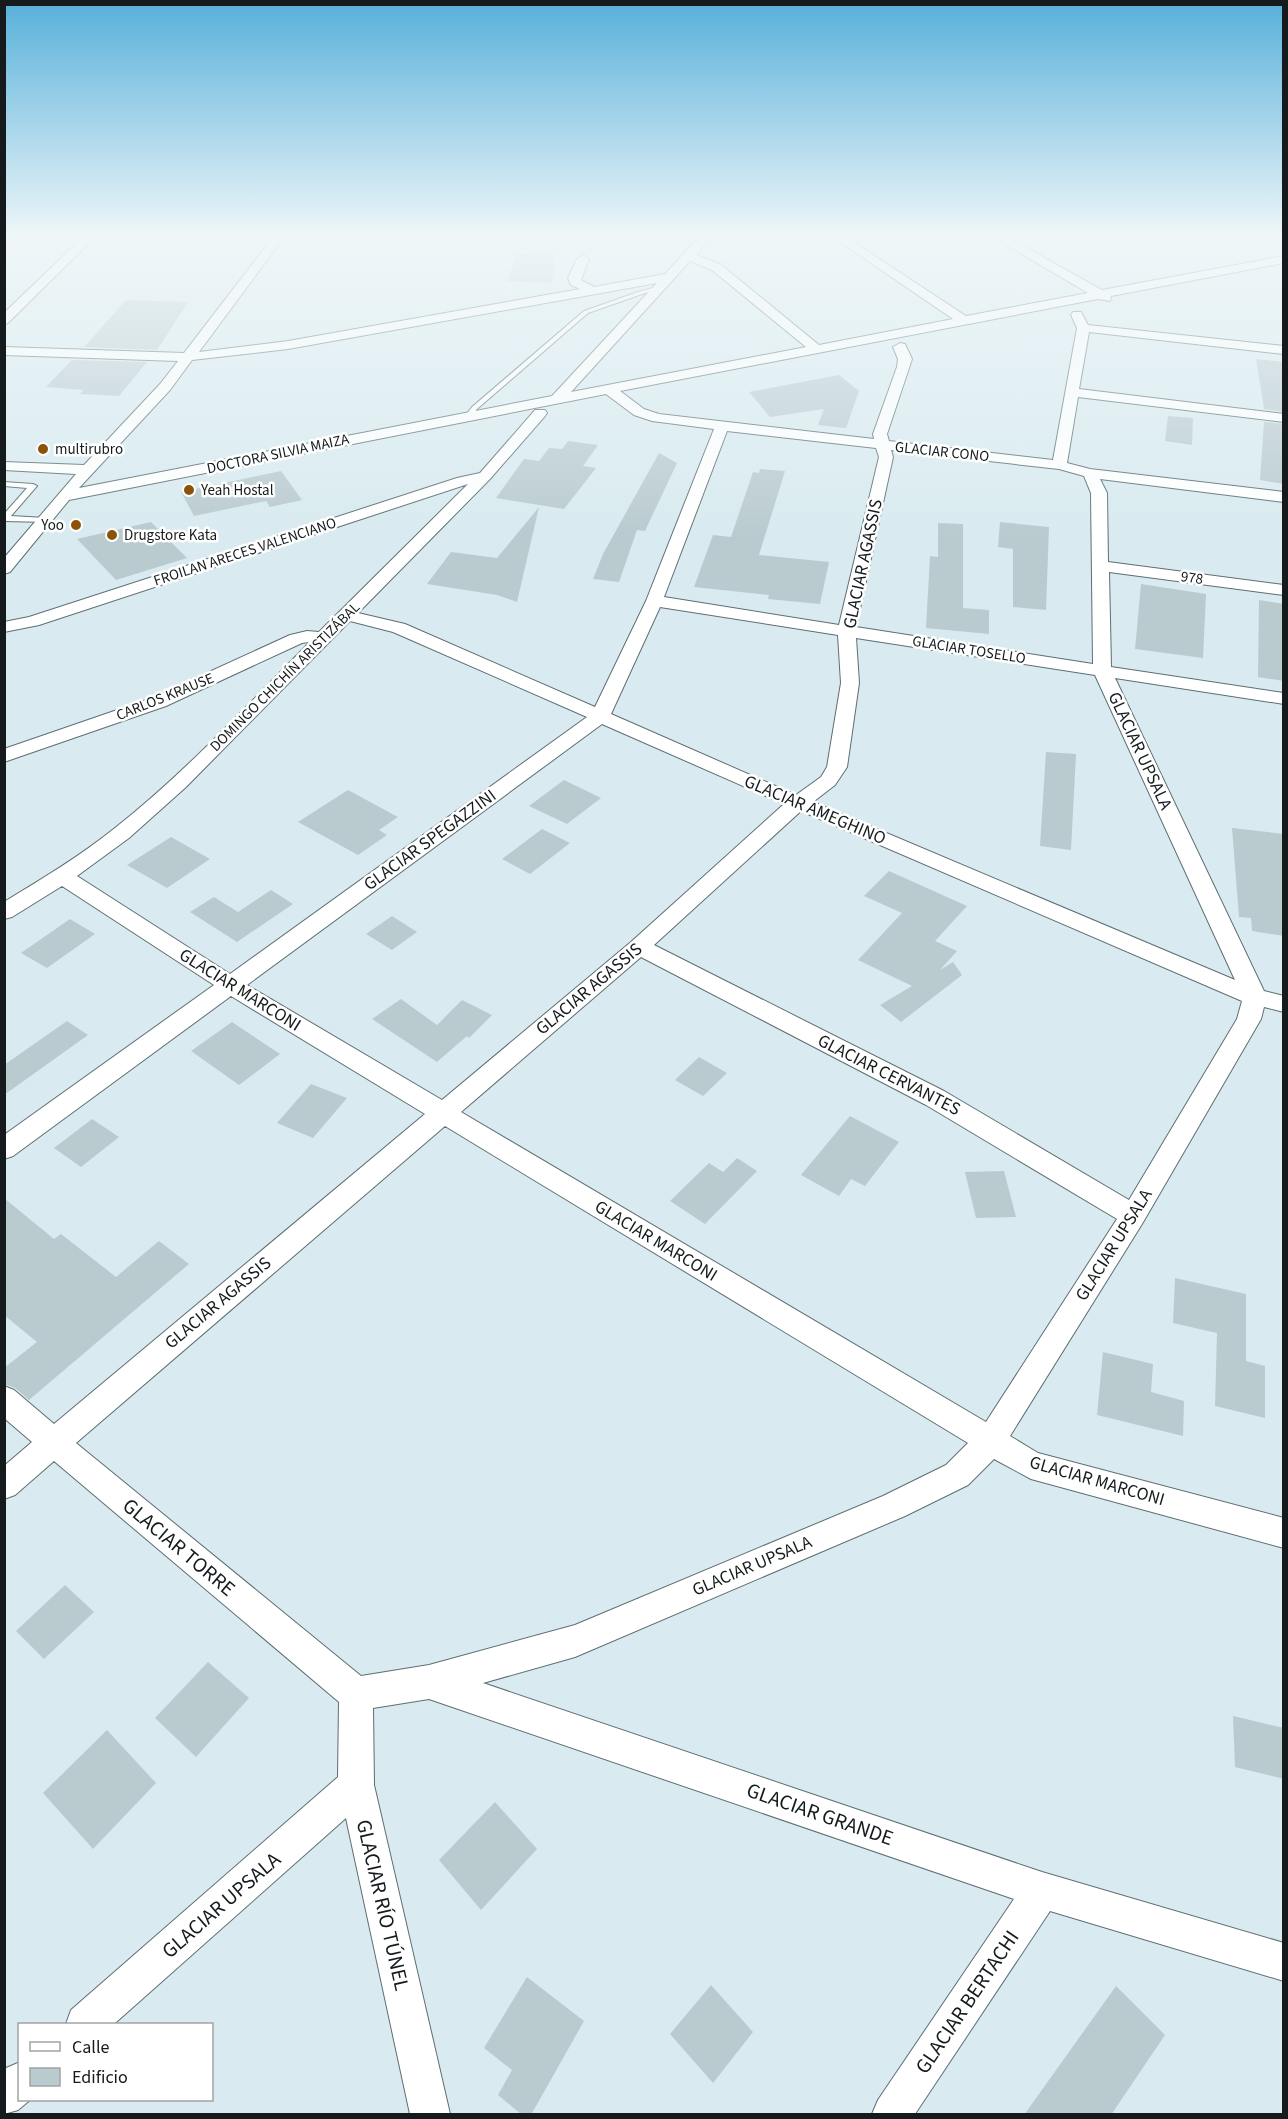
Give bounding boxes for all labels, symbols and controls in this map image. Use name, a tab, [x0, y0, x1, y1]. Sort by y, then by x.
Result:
street label: DOCTORA SILVIA MAIZA	[205, 428, 352, 479]
street label: GLACIAR CONO	[894, 437, 990, 467]
place label: multirubro	[55, 439, 123, 460]
marker: multirubro	[36, 442, 50, 456]
place label: Yeah Hostal	[200, 480, 274, 501]
marker: Yeah Hostal	[182, 483, 196, 497]
street label: GLACIAR AGASSIS	[837, 497, 889, 631]
street label: FROILAN ARECES VALENCIANO	[151, 512, 339, 591]
place label: Yoo	[40, 515, 64, 536]
marker: Yoo	[69, 518, 83, 532]
place label: Drugstore Kata	[124, 525, 217, 546]
marker: Drugstore Kata	[105, 528, 119, 542]
street label: 978	[1179, 566, 1205, 590]
street label: DOMINGO CHICHÍN ARISTIZÁBAL	[205, 597, 365, 757]
street label: GLACIAR TOSELLO	[911, 631, 1027, 669]
street label: CARLOS KRAUSE	[113, 668, 217, 726]
street label: GLACIAR UPSALA	[1102, 688, 1178, 814]
street label: GLACIAR AMEGHINO	[740, 769, 890, 851]
street label: GLACIAR SPEGAZZINI	[359, 783, 501, 897]
street label: GLACIAR AGASSIS	[530, 937, 648, 1041]
street label: GLACIAR MARCONI	[174, 942, 306, 1038]
street label: GLACIAR CERVANTES	[813, 1028, 965, 1122]
street label: GLACIAR UPSALA	[1070, 1184, 1159, 1306]
street label: GLACIAR MARCONI	[590, 1194, 722, 1288]
street label: GLACIAR AGASSIS	[159, 1251, 277, 1355]
street label: GLACIAR MARCONI	[1027, 1450, 1167, 1512]
street label: GLACIAR TORRE	[116, 1491, 242, 1603]
street label: GLACIAR UPSALA	[688, 1529, 816, 1602]
street label: GLACIAR GRANDE	[743, 1775, 897, 1853]
street label: GLACIAR RÍO TÚNEL	[349, 1816, 417, 1994]
street label: GLACIAR UPSALA	[155, 1844, 288, 1965]
street label: GLACIAR BERTACHI	[908, 1924, 1026, 2080]
legend	[18, 2023, 213, 2101]
text: Calle	[72, 2035, 110, 2060]
text: Edificio	[72, 2065, 128, 2090]

